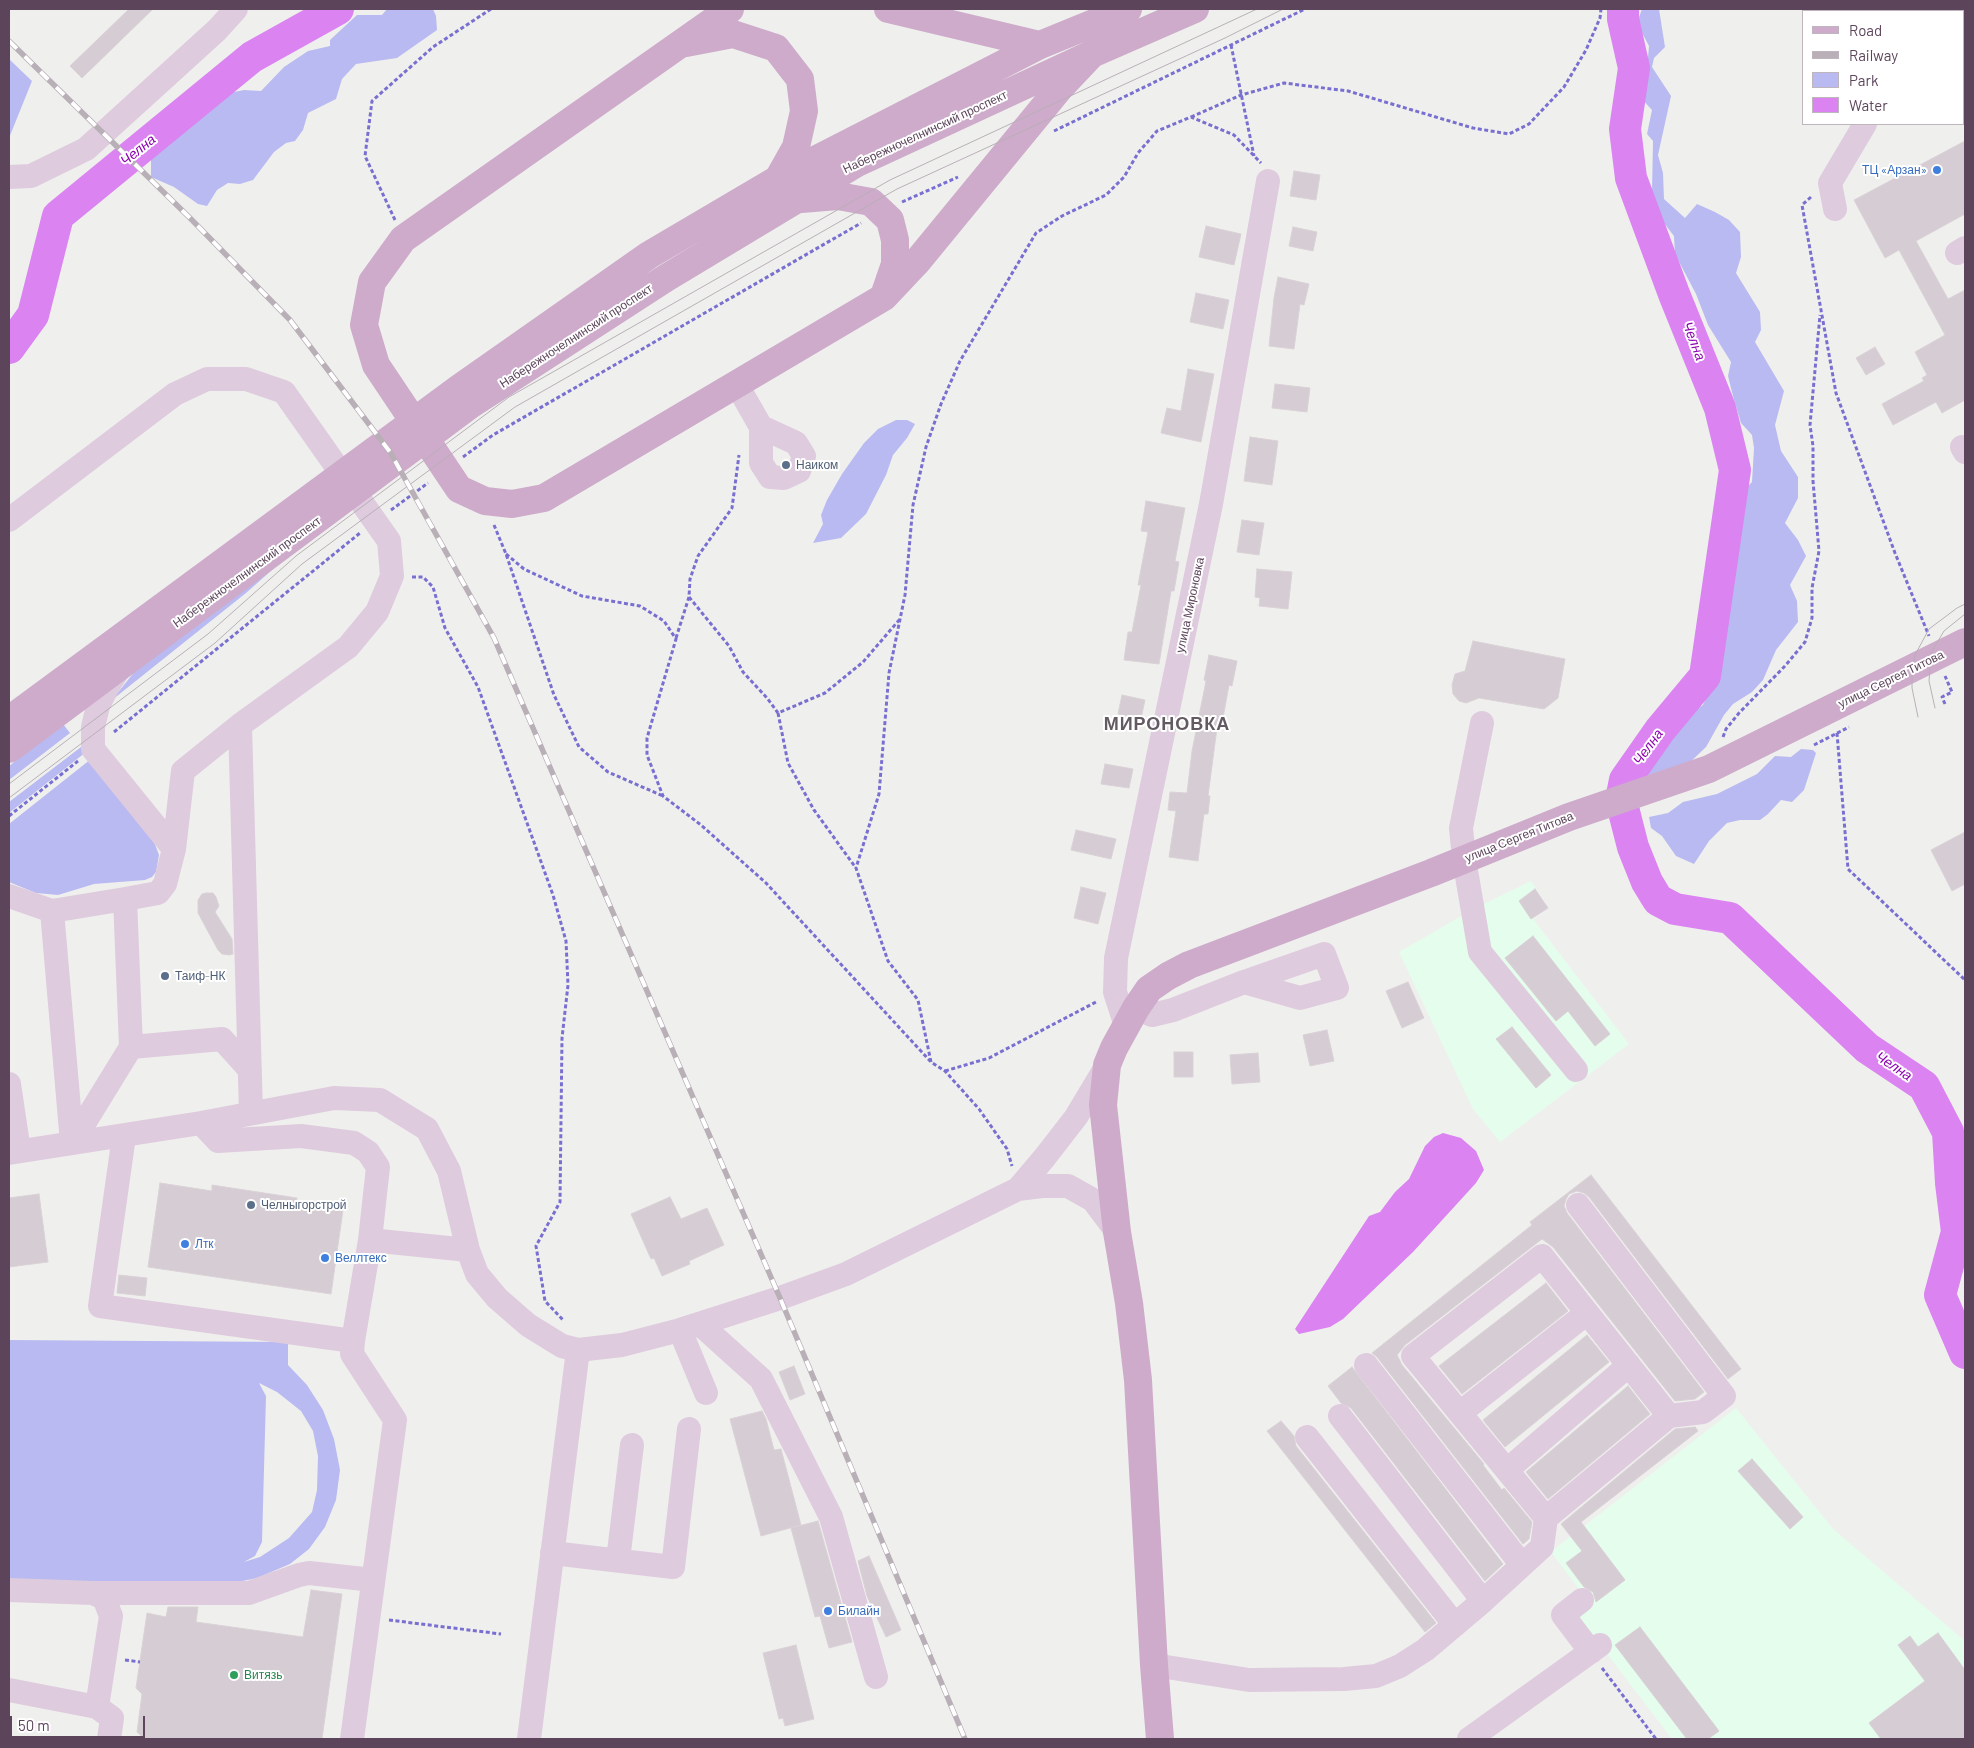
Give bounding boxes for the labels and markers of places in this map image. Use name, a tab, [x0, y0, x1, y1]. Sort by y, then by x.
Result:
place label: ТЦ «Арзан»	[1862, 163, 1927, 177]
marker: ТЦ «Арзан»	[1931, 164, 1943, 176]
place label: Наиком	[796, 458, 838, 472]
marker: Наиком	[780, 459, 792, 471]
place label: Таиф-НК	[175, 969, 225, 983]
marker: Таиф-НК	[159, 970, 171, 982]
place label: Челныгорстрой	[261, 1198, 347, 1212]
marker: Челныгорстрой	[245, 1199, 257, 1211]
place label: Лтк	[195, 1237, 214, 1251]
marker: Лтк	[179, 1238, 191, 1250]
place label: Веллтекс	[335, 1251, 387, 1265]
marker: Веллтекс	[319, 1252, 331, 1264]
place label: Билайн	[838, 1604, 880, 1618]
marker: Билайн	[822, 1605, 834, 1617]
place label: Витязь	[244, 1668, 282, 1682]
marker: Витязь	[228, 1669, 240, 1681]

